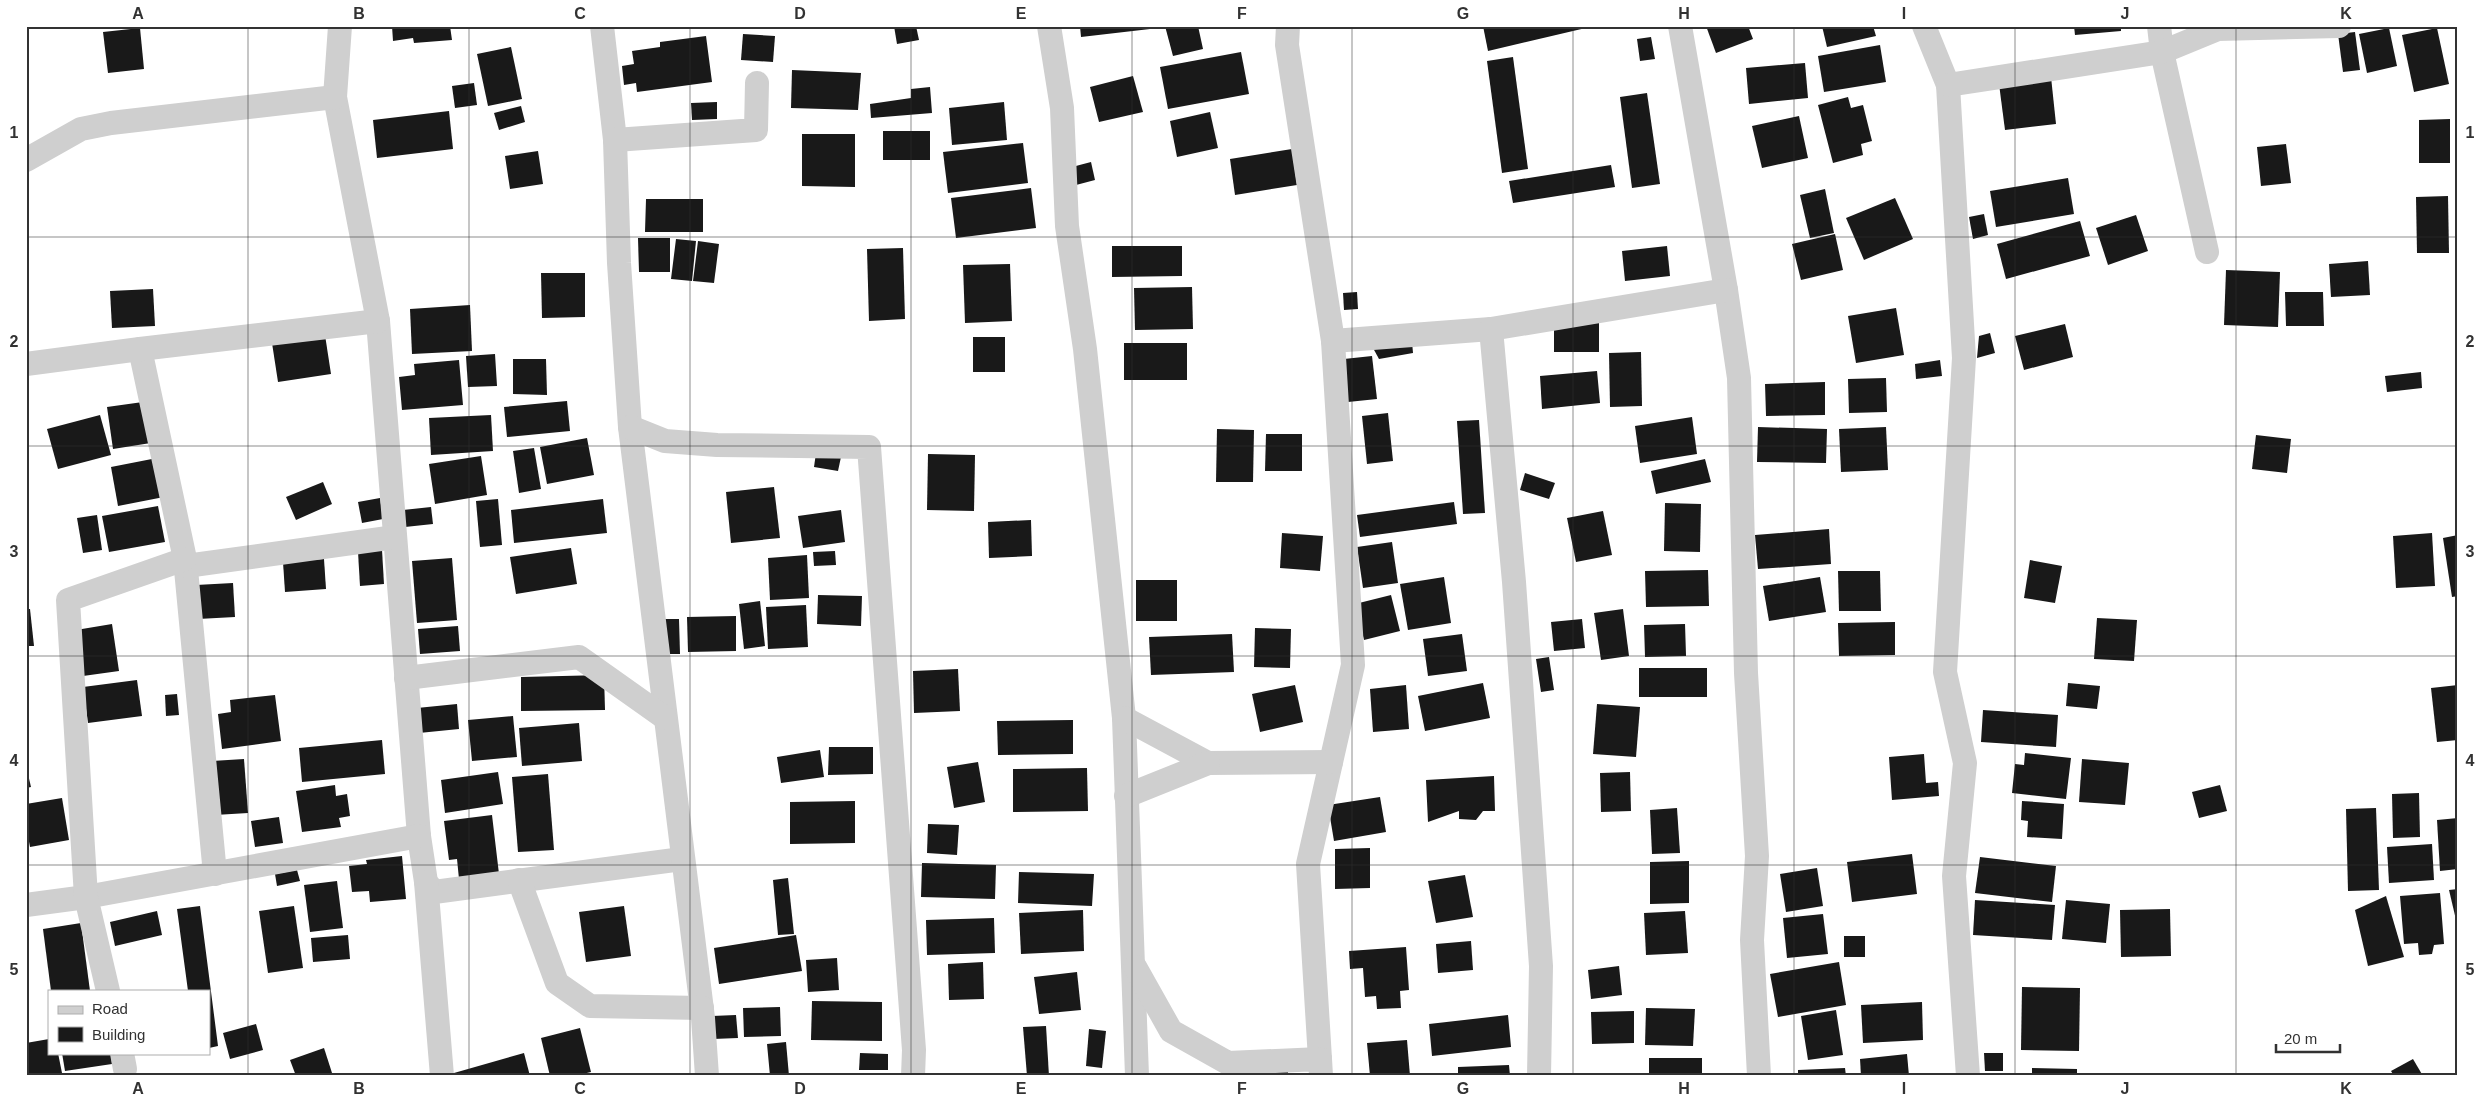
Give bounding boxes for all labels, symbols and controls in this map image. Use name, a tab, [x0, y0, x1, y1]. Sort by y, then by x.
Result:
text: A	[132, 5, 144, 22]
text: B	[353, 5, 365, 22]
text: C	[574, 5, 586, 22]
text: D	[794, 5, 806, 22]
text: E	[1016, 5, 1027, 22]
text: F	[1237, 5, 1247, 22]
text: G	[1457, 5, 1469, 22]
text: H	[1678, 5, 1690, 22]
text: I	[1902, 5, 1906, 22]
text: J	[2121, 5, 2129, 22]
text: K	[2340, 5, 2352, 22]
text: 1	[10, 124, 19, 141]
text: 1	[2466, 124, 2475, 141]
text: 2	[10, 333, 19, 350]
text: 2	[2466, 333, 2475, 350]
text: 3	[10, 543, 19, 560]
text: 3	[2466, 543, 2475, 560]
text: 4	[10, 752, 19, 769]
text: 4	[2466, 752, 2475, 769]
text: 5	[10, 961, 19, 978]
text: 5	[2466, 961, 2475, 978]
legend	[48, 990, 210, 1054]
text: Road	[92, 1000, 128, 1017]
scale bar	[2276, 1022, 2340, 1054]
text: Building	[92, 1026, 145, 1043]
text: 20 m	[2284, 1030, 2317, 1047]
text: A	[132, 1080, 144, 1097]
text: B	[353, 1080, 365, 1097]
text: C	[574, 1080, 586, 1097]
text: D	[794, 1080, 806, 1097]
text: E	[1016, 1080, 1027, 1097]
text: F	[1237, 1080, 1247, 1097]
text: G	[1457, 1080, 1469, 1097]
text: H	[1678, 1080, 1690, 1097]
text: I	[1902, 1080, 1906, 1097]
text: J	[2121, 1080, 2129, 1097]
text: K	[2340, 1080, 2352, 1097]

